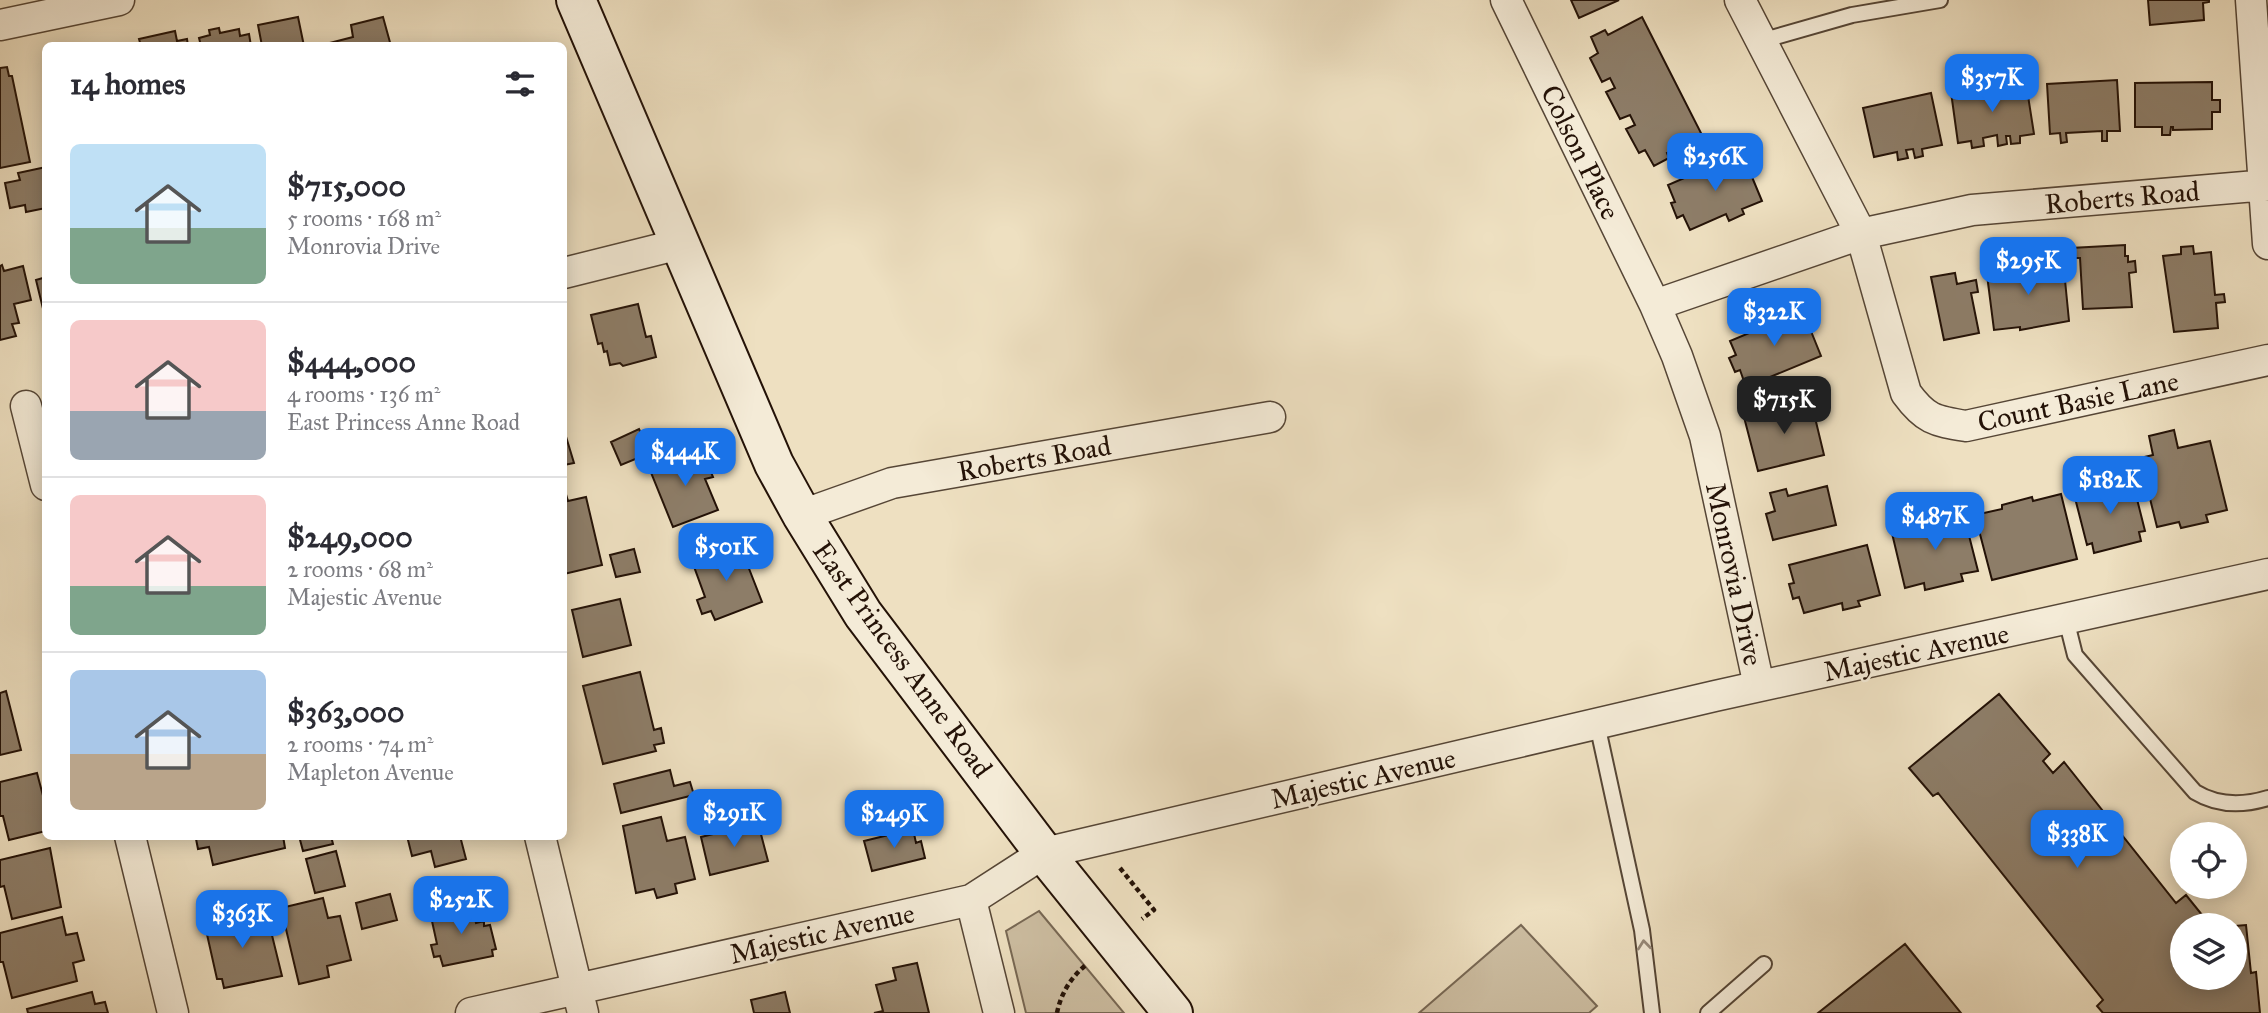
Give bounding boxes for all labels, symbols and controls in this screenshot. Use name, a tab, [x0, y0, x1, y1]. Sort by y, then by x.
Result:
pin: $357K	[1943, 54, 2041, 114]
text: $357K	[1961, 63, 2023, 91]
icon: filters	[501, 65, 539, 103]
text: 14 homes	[70, 66, 185, 102]
street label: Colson Place	[1533, 79, 1628, 225]
pin: $256K	[1666, 134, 1764, 193]
text: $256K	[1683, 142, 1747, 170]
text: $715,000	[287, 168, 406, 204]
icon: home	[126, 172, 210, 256]
street label: Roberts Road	[2043, 173, 2201, 222]
text: 5 rooms · 168 m²	[287, 204, 441, 232]
text: Monrovia Drive	[287, 232, 440, 260]
pin: $295K	[1979, 238, 2077, 297]
text: $295K	[1996, 246, 2060, 274]
pin: $322K	[1725, 288, 1823, 348]
text: $322K	[1743, 297, 1805, 325]
text: $444,000	[287, 344, 416, 380]
icon: home	[126, 348, 210, 432]
street label: Count Basie Lane	[1974, 363, 2182, 440]
pin: $715K	[1735, 376, 1833, 436]
text: 4 rooms · 136 m²	[287, 380, 440, 408]
text: $715K	[1753, 385, 1815, 413]
text: East Princess Anne Road	[287, 408, 520, 436]
pin: $444K	[636, 428, 734, 488]
street label: Roberts Road	[955, 428, 1114, 489]
text: $444K	[651, 437, 719, 465]
pin: $182K	[2061, 456, 2159, 516]
text: $182K	[2079, 465, 2141, 493]
street label: Monrovia Drive	[1698, 479, 1771, 669]
pin: $487K	[1886, 492, 1984, 552]
text: $487K	[1901, 501, 1969, 529]
text: $249,000	[287, 519, 413, 555]
icon: home	[126, 523, 210, 607]
pin: $501K	[677, 524, 775, 583]
text: $501K	[694, 532, 758, 560]
street label: East Princess Anne Road	[805, 534, 1000, 784]
text: 2 rooms · 68 m²	[287, 555, 433, 583]
text: Majestic Avenue	[287, 583, 442, 611]
street label: Majestic Avenue	[1820, 616, 2012, 689]
text: $363,000	[287, 694, 405, 730]
icon: home	[126, 698, 210, 782]
text: 2 rooms · 74 m²	[287, 730, 433, 758]
street label: Majestic Avenue	[1267, 740, 1459, 817]
text: Mapleton Avenue	[287, 758, 454, 786]
pin: $291K	[685, 790, 783, 849]
pin: $249K	[845, 790, 943, 850]
text: $291K	[703, 798, 765, 826]
text: $249K	[861, 799, 927, 827]
pin: $338K	[2028, 810, 2126, 870]
text: $338K	[2047, 819, 2107, 847]
map controls	[2170, 822, 2247, 990]
button: locate	[2170, 822, 2247, 899]
pin: $252K	[412, 876, 510, 936]
text: $252K	[429, 885, 493, 913]
pin: $363K	[193, 890, 291, 950]
street label: Majestic Avenue	[726, 895, 918, 972]
text: $363K	[212, 899, 272, 927]
button: layers	[2170, 913, 2247, 990]
one-way arrow	[1637, 939, 1652, 950]

